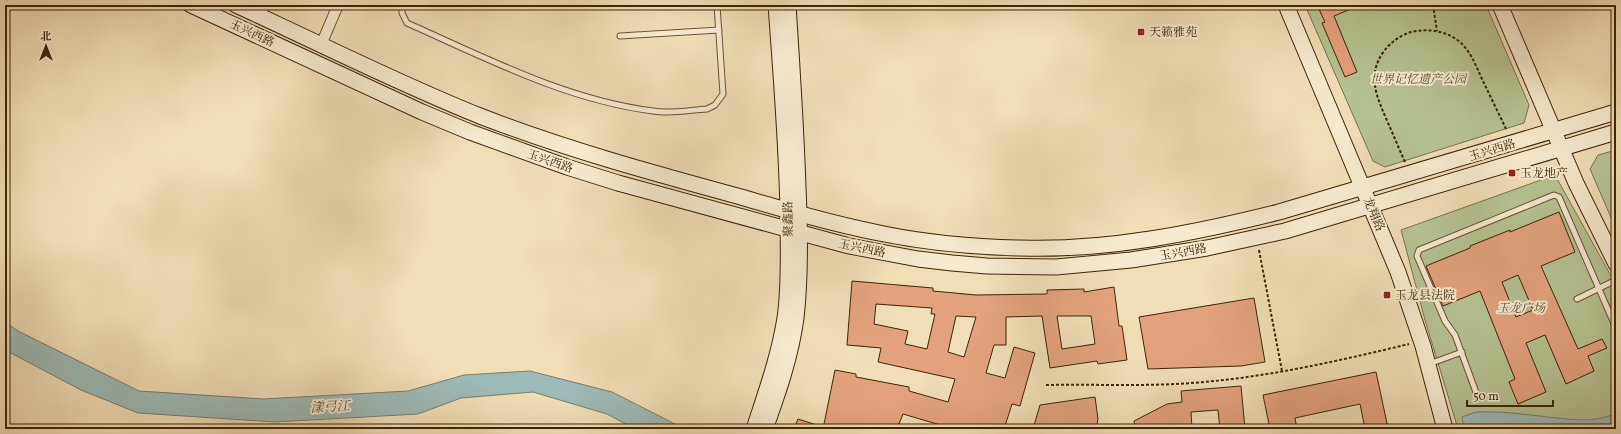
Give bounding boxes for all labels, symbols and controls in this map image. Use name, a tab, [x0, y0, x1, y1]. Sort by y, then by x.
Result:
street label: 玉兴西路	[226, 17, 277, 51]
place label: 天籁雅苑	[1149, 25, 1197, 41]
north arrow	[26, 26, 66, 66]
marker: 天籁雅苑	[1136, 27, 1146, 37]
text: 北	[41, 30, 52, 45]
park label: 世界记忆遗产公园	[1370, 72, 1468, 88]
street label: 玉兴西路	[1467, 136, 1518, 166]
street label: 玉兴西路	[524, 147, 575, 177]
place label: 玉龙地产	[1520, 166, 1568, 182]
marker: 玉龙地产	[1507, 168, 1517, 178]
street label: 龙翔路	[1359, 195, 1387, 234]
street label: 聚鑫路	[781, 201, 797, 237]
street label: 玉兴西路	[837, 236, 887, 262]
street label: 玉兴西路	[1158, 241, 1208, 265]
place label: 玉龙县法院	[1395, 288, 1455, 304]
marker: 玉龙县法院	[1382, 290, 1392, 300]
park label: 玉龙广场	[1497, 301, 1546, 317]
scale bar	[1467, 382, 1553, 408]
text: 50 m	[1473, 389, 1499, 405]
water label: 漾弓江	[310, 398, 352, 418]

